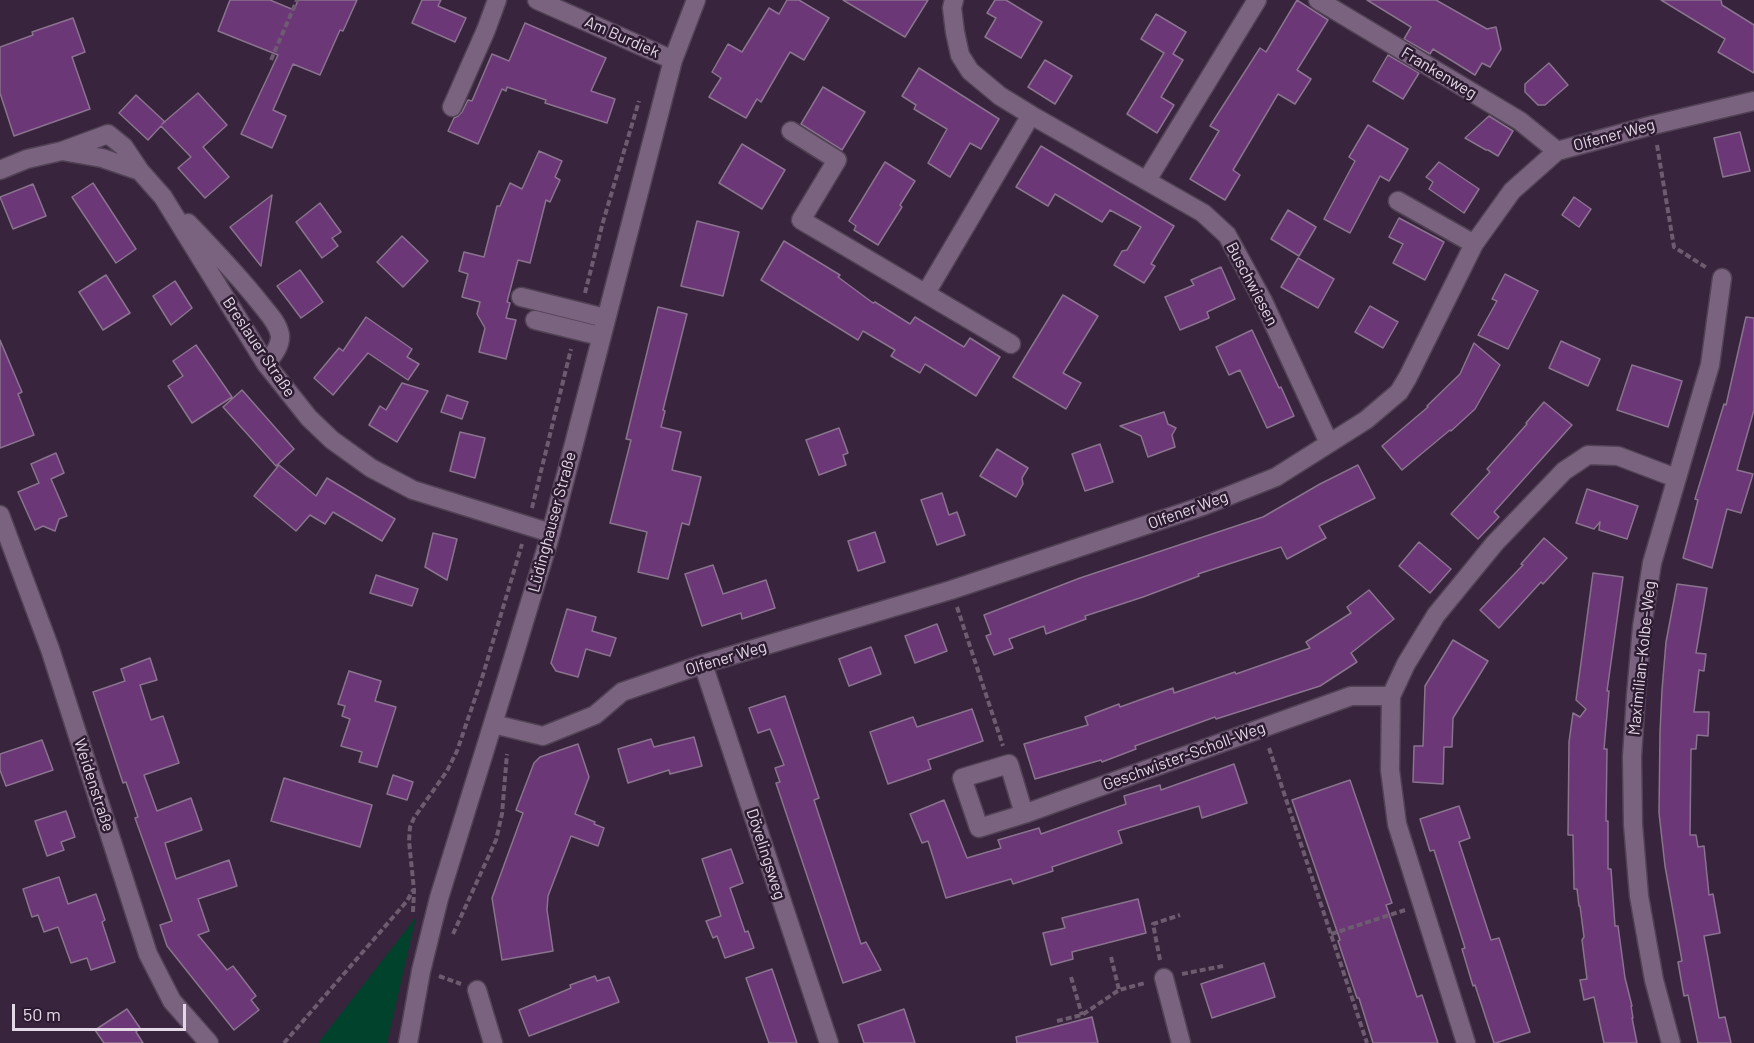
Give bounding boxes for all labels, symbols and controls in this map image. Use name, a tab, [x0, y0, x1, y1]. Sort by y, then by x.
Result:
street label: Am Burdiek	[582, 12, 662, 62]
street label: Frankenweg	[1398, 43, 1480, 103]
street label: Olfener Weg	[1571, 115, 1657, 155]
street label: Buschwiesen	[1222, 239, 1282, 329]
street label: Breslauer Straße	[218, 293, 300, 401]
street label: Lüdinghauser Straße	[524, 450, 580, 594]
street label: Olfener Weg	[1145, 487, 1231, 533]
street label: Maximilian-Kolbe-Weg	[1624, 580, 1660, 736]
street label: Olfener Weg	[683, 637, 769, 679]
street label: Geschwister-Scholl-Weg	[1100, 718, 1268, 794]
street label: Weidenstraße	[70, 736, 118, 834]
street label: Dövelingsweg	[742, 806, 790, 902]
scale bar	[15, 992, 189, 1030]
text: 50 m	[23, 1003, 61, 1025]

